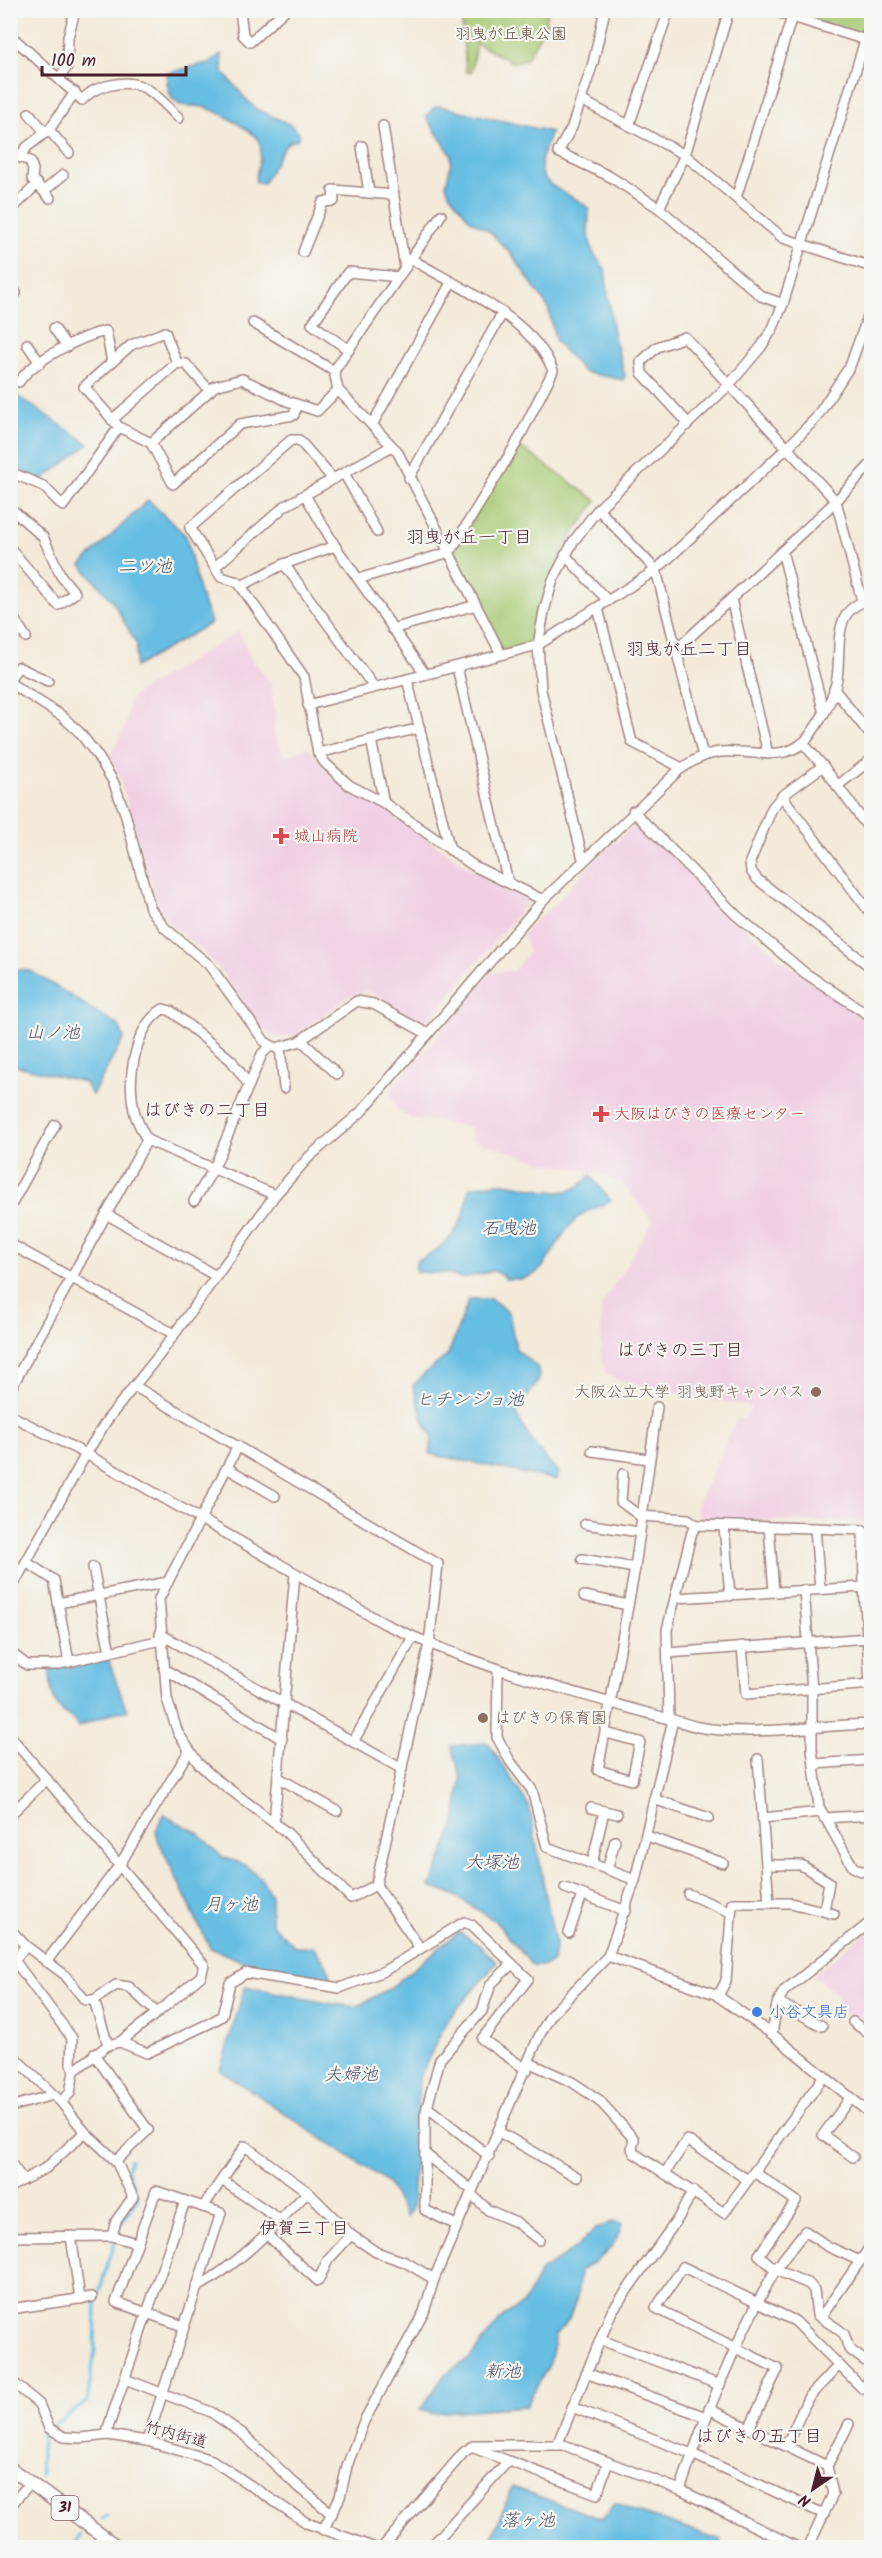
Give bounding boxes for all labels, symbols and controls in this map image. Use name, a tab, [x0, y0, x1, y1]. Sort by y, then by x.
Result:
park label: 羽曳が丘東公園	[455, 22, 567, 47]
scale bar	[42, 39, 186, 77]
text: 100 m	[51, 47, 96, 76]
district label: 羽曳が丘一丁目	[406, 524, 532, 553]
water label: 二ツ池	[118, 553, 173, 582]
district label: 羽曳が丘二丁目	[626, 636, 752, 665]
place label: 城山病院	[294, 824, 358, 849]
marker: 城山病院	[272, 827, 290, 845]
water label: 山ノ池	[26, 1019, 81, 1048]
district label: はびきの二丁目	[144, 1097, 270, 1126]
place label: 大阪はびきの医療センター	[614, 1102, 805, 1127]
marker: 大阪はびきの医療センター	[592, 1105, 610, 1123]
water label: 石曳池	[482, 1215, 537, 1244]
district label: はびきの三丁目	[617, 1337, 743, 1366]
place label: 大阪公立大学 羽曳野キャンパス	[574, 1380, 804, 1405]
marker: 大阪公立大学 羽曳野キャンパス	[809, 1385, 823, 1399]
water label: ヒチンジョ池	[416, 1386, 525, 1415]
place label: はびきの保育園	[495, 1706, 607, 1731]
marker: はびきの保育園	[476, 1711, 490, 1725]
water label: 大塚池	[465, 1849, 520, 1878]
water label: 月ヶ池	[204, 1891, 259, 1920]
place label: 小谷文具店	[769, 2000, 849, 2025]
marker: 小谷文具店	[750, 2005, 764, 2019]
water label: 夫婦池	[324, 2061, 379, 2090]
district label: 伊賀三丁目	[259, 2215, 349, 2244]
water label: 新池	[485, 2358, 522, 2387]
street label: 竹内街道	[142, 2415, 210, 2455]
district label: はびきの五丁目	[696, 2423, 822, 2452]
north arrow	[783, 2459, 843, 2519]
text: N	[794, 2487, 817, 2513]
road number: 31	[52, 2496, 78, 2520]
water label: 落ヶ池	[501, 2507, 556, 2536]

